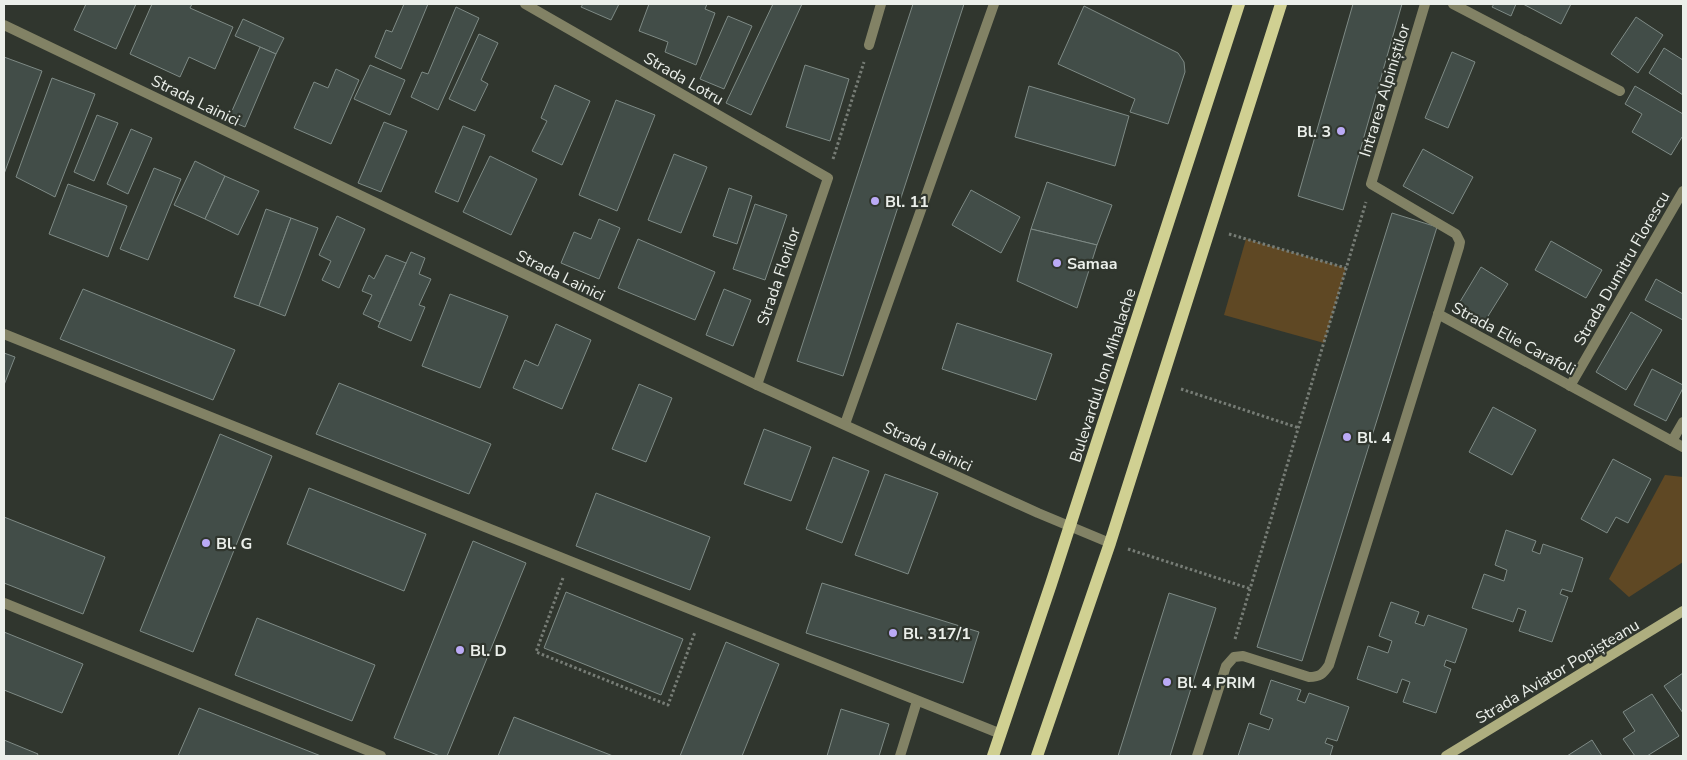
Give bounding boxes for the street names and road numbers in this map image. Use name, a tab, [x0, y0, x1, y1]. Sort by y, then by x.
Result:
street label: Intrarea Alpiniștilor	[1354, 21, 1416, 160]
street label: Strada Lotru	[639, 47, 728, 111]
street label: Strada Lainici	[147, 70, 244, 132]
street label: Strada Dumitru Florescu	[1569, 187, 1675, 350]
street label: Strada Florilor	[752, 224, 806, 328]
street label: Strada Lainici	[512, 245, 609, 307]
street label: Bulevardul Ion Mihalache	[1064, 286, 1141, 465]
street label: Strada Elie Carafoli	[1448, 297, 1579, 381]
street label: Strada Lainici	[879, 417, 976, 477]
street label: Strada Aviator Popișteanu	[1472, 614, 1643, 730]

